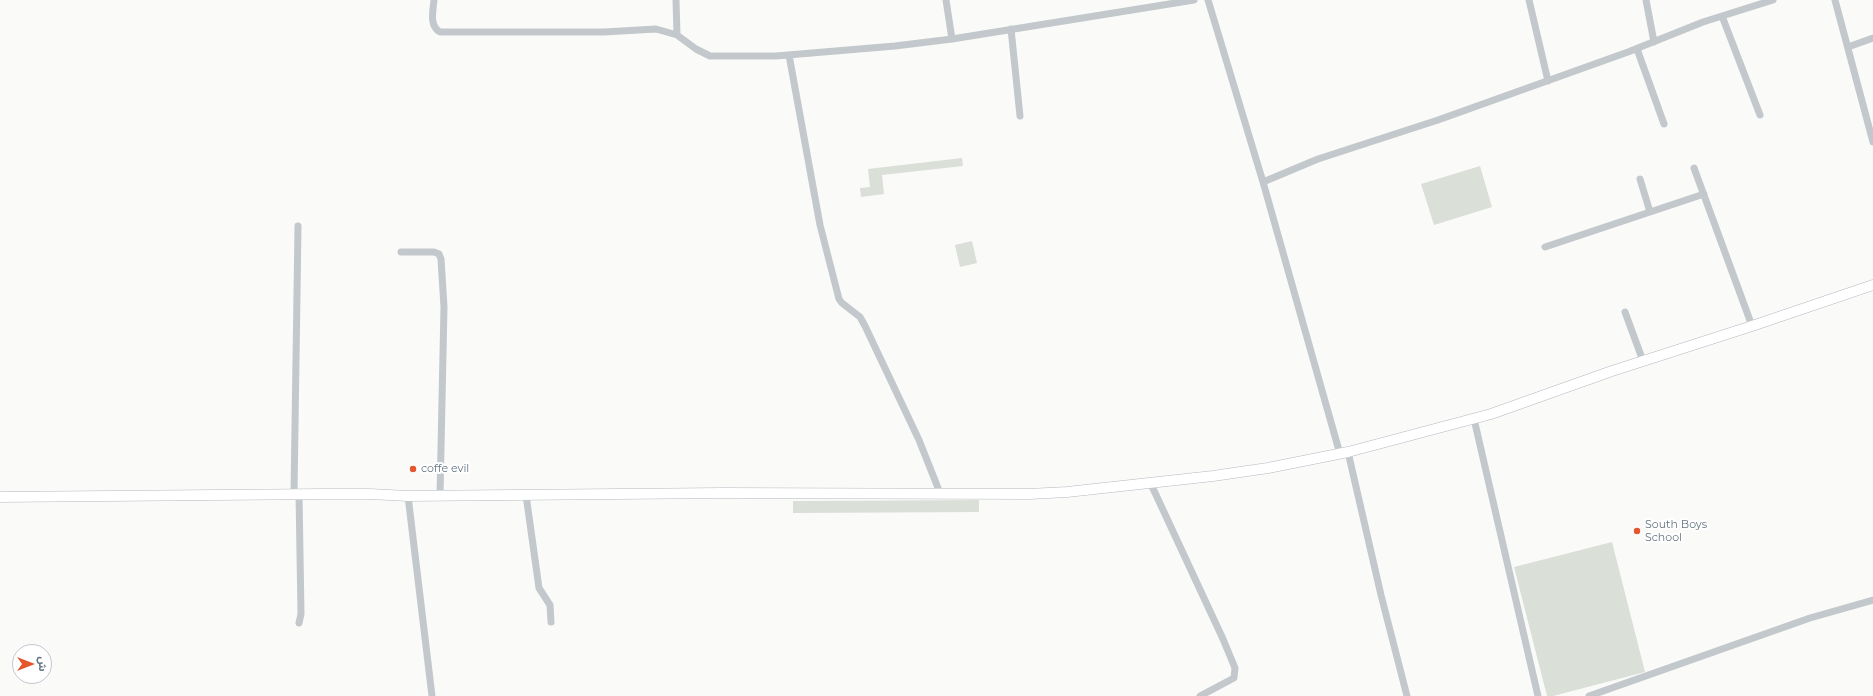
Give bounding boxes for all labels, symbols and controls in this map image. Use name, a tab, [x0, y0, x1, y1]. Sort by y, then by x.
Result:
place label: coffe evil	[421, 462, 469, 476]
marker: coffe evil	[408, 464, 418, 474]
place label: South Boys School	[1645, 518, 1707, 544]
marker: South Boys School	[1632, 526, 1642, 536]
north arrow	[12, 644, 52, 684]
text: ش	[36, 656, 50, 672]

